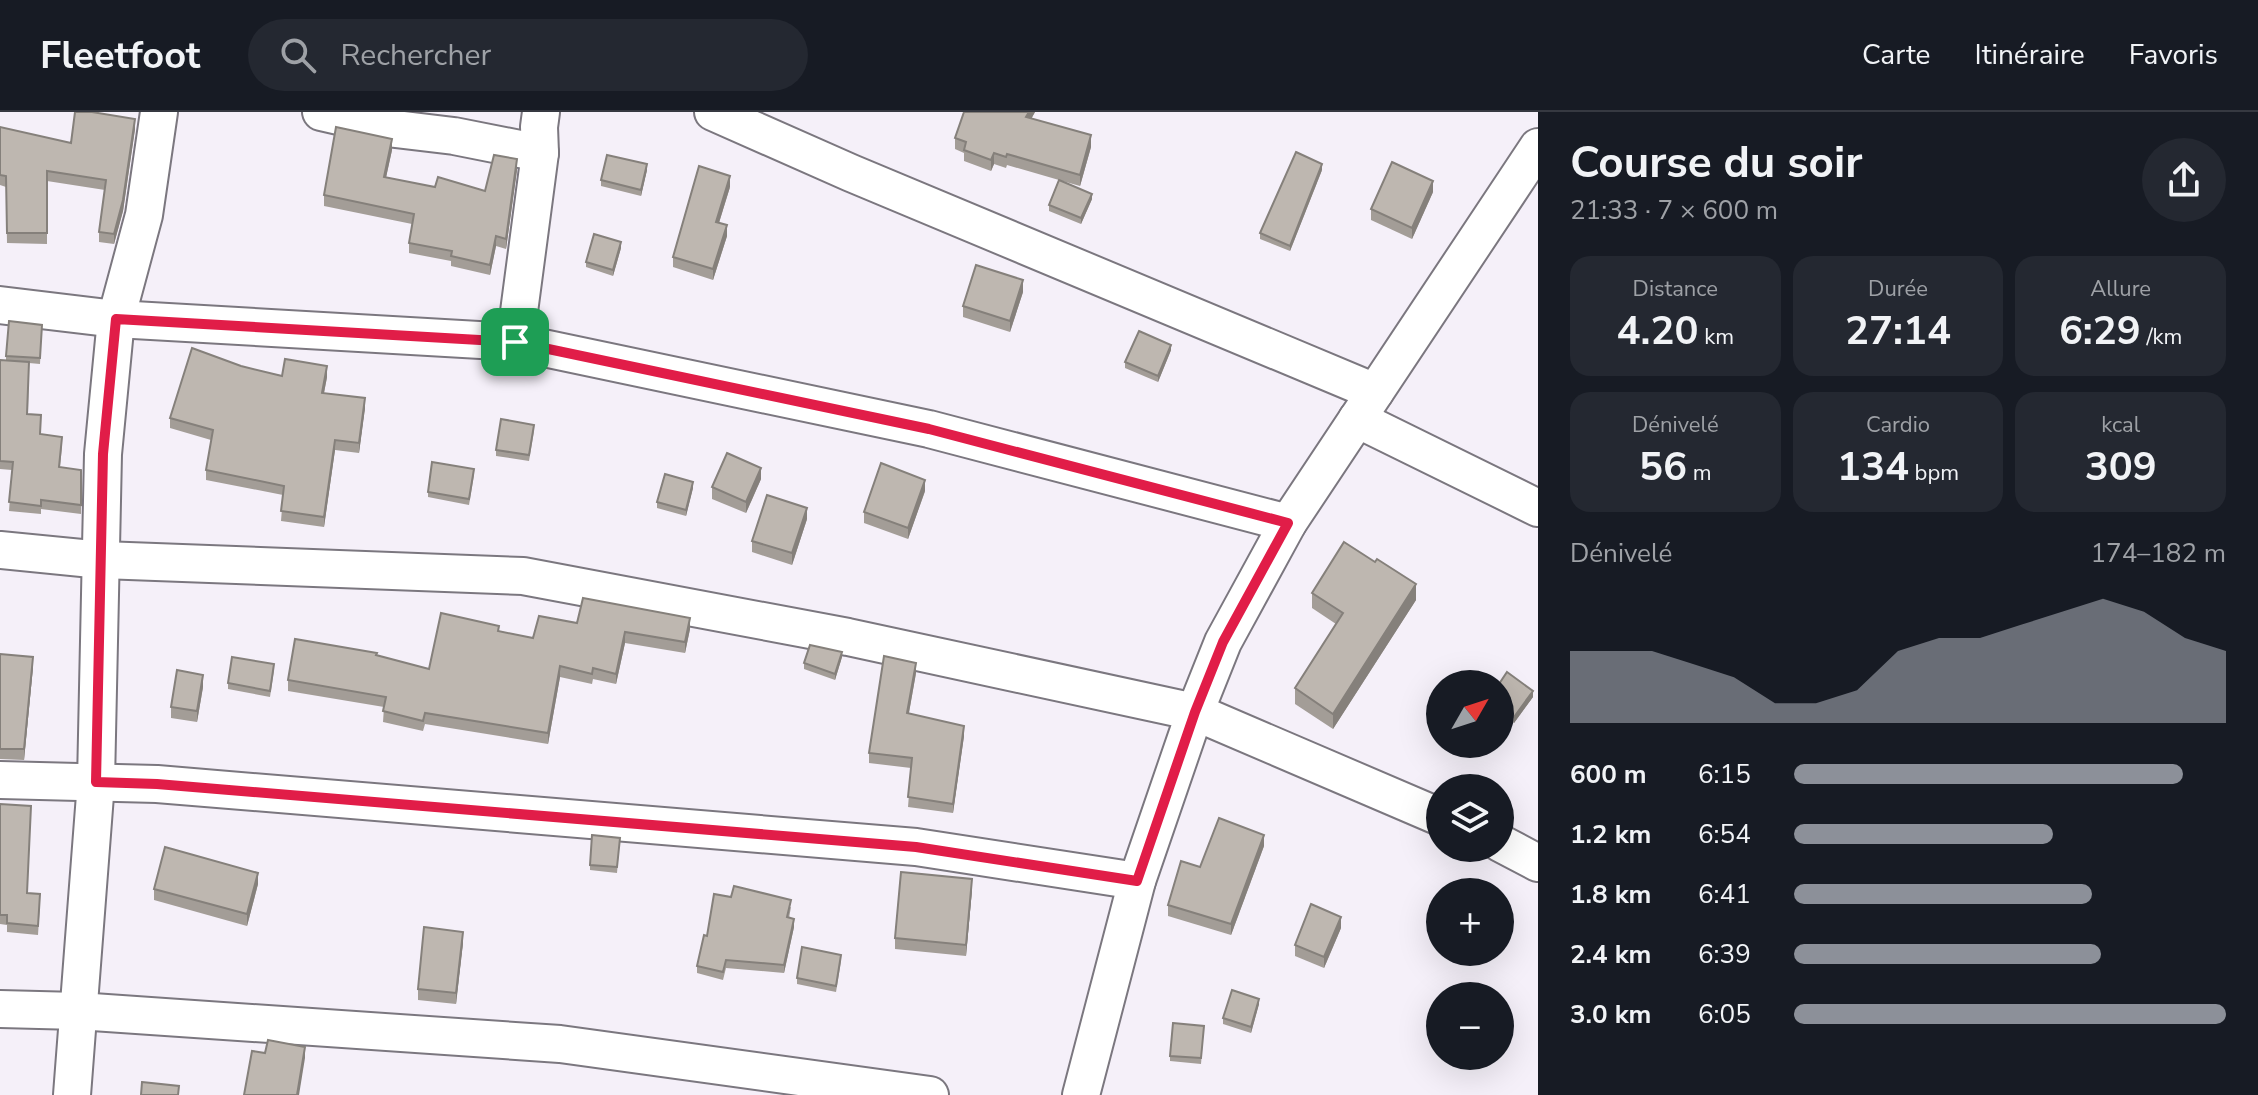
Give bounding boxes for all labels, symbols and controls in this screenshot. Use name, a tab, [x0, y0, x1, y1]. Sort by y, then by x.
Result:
search box	[248, 19, 808, 91]
text: Fleetfoot	[40, 30, 200, 81]
icon: search	[276, 33, 320, 77]
text: Rechercher	[340, 35, 491, 76]
text: Carte	[1862, 36, 1931, 74]
text: Itinéraire	[1975, 36, 2085, 74]
text: Favoris	[2129, 36, 2218, 74]
text: Course du soir	[1570, 133, 1862, 193]
button: share	[2142, 138, 2226, 222]
text: 21:33 · 7 × 600 m	[1570, 193, 1778, 228]
text: Distance	[1633, 274, 1718, 304]
text: Durée	[1868, 274, 1928, 304]
text: Allure	[2090, 274, 2151, 304]
text: 4.20	[1617, 304, 1699, 358]
text: 27:14	[1845, 304, 1951, 358]
text: 6:29	[2059, 304, 2141, 358]
pin	[481, 308, 549, 376]
icon: arrive	[493, 320, 537, 364]
text: km	[1699, 322, 1734, 352]
text: /km	[2141, 322, 2182, 352]
text: Dénivelé	[1632, 410, 1719, 440]
text: Cardio	[1866, 410, 1930, 440]
text: kcal	[2101, 410, 2140, 440]
text: 56	[1639, 440, 1687, 494]
text: 134	[1837, 440, 1909, 494]
text: 309	[2085, 440, 2157, 494]
text: m	[1687, 458, 1712, 488]
text: bpm	[1909, 458, 1959, 488]
text: Dénivelé	[1570, 536, 1672, 571]
text: 174–182 m	[2090, 536, 2226, 571]
north arrow	[1426, 670, 1514, 758]
map controls	[1426, 670, 1514, 1070]
text: 600 m	[1570, 757, 1647, 792]
text: 6:15	[1698, 757, 1751, 792]
button: layers	[1426, 774, 1514, 862]
text: 1.2 km	[1570, 817, 1651, 852]
text: 6:54	[1698, 817, 1751, 852]
text: 1.8 km	[1570, 877, 1651, 912]
text: 6:41	[1698, 877, 1751, 912]
button: +	[1426, 878, 1514, 966]
text: 2.4 km	[1570, 937, 1651, 972]
text: 6:39	[1698, 937, 1751, 972]
button: −	[1426, 982, 1514, 1070]
text: 3.0 km	[1570, 997, 1651, 1032]
text: 6:05	[1698, 997, 1751, 1032]

